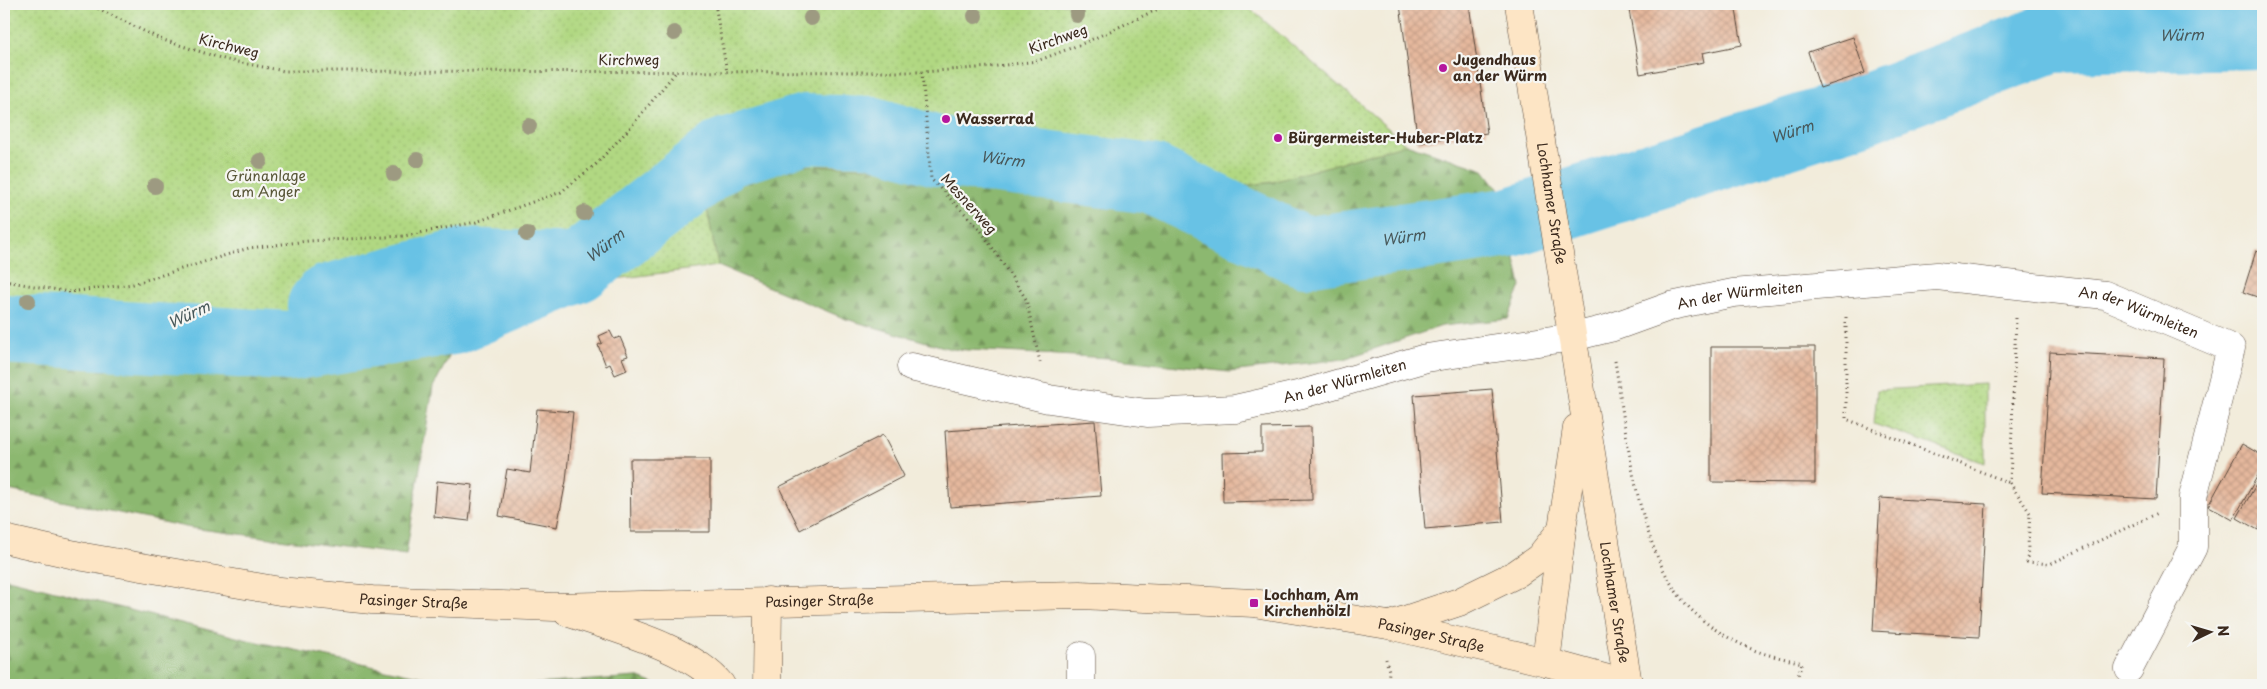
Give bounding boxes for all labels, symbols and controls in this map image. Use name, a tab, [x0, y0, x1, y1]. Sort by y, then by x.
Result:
street label: Kirchweg	[1025, 18, 1090, 59]
water label: Würm	[2159, 22, 2204, 46]
street label: Kirchweg	[197, 28, 261, 63]
street label: Kirchweg	[598, 49, 660, 70]
place label: Jugendhaus an der Würm	[1453, 49, 1547, 86]
marker: Jugendhaus an der Würm	[1437, 62, 1449, 74]
place label: Wasserrad	[956, 108, 1035, 129]
marker: Wasserrad	[940, 113, 952, 125]
water label: Würm	[1767, 113, 1817, 148]
place label: Bürgermeister-Huber-Platz	[1288, 127, 1483, 148]
marker: Bürgermeister-Huber-Platz	[1272, 132, 1284, 144]
street label: Lochhamer Straße	[1532, 141, 1572, 266]
water label: Würm	[979, 144, 1026, 172]
park label: Grünanlage am Anger	[226, 165, 306, 202]
street label: Mesnerweg	[936, 169, 1002, 239]
water label: Würm	[580, 222, 629, 267]
water label: Würm	[1380, 222, 1427, 251]
street label: An der Würmleiten	[1675, 276, 1804, 314]
street label: An der Würmleiten	[2077, 281, 2202, 343]
water label: Würm	[164, 294, 213, 333]
street label: An der Würmleiten	[1281, 353, 1409, 408]
street label: Lochhamer Straße	[1595, 540, 1635, 665]
place label: Lochham, Am Kirchenhölzl	[1264, 584, 1359, 621]
street label: Pasinger Straße	[358, 588, 468, 614]
street label: Pasinger Straße	[765, 589, 874, 612]
marker: Lochham, Am Kirchenhölzl	[1248, 597, 1260, 609]
north arrow	[2184, 606, 2234, 656]
street label: Pasinger Straße	[1377, 613, 1487, 657]
text: N	[2213, 624, 2234, 637]

